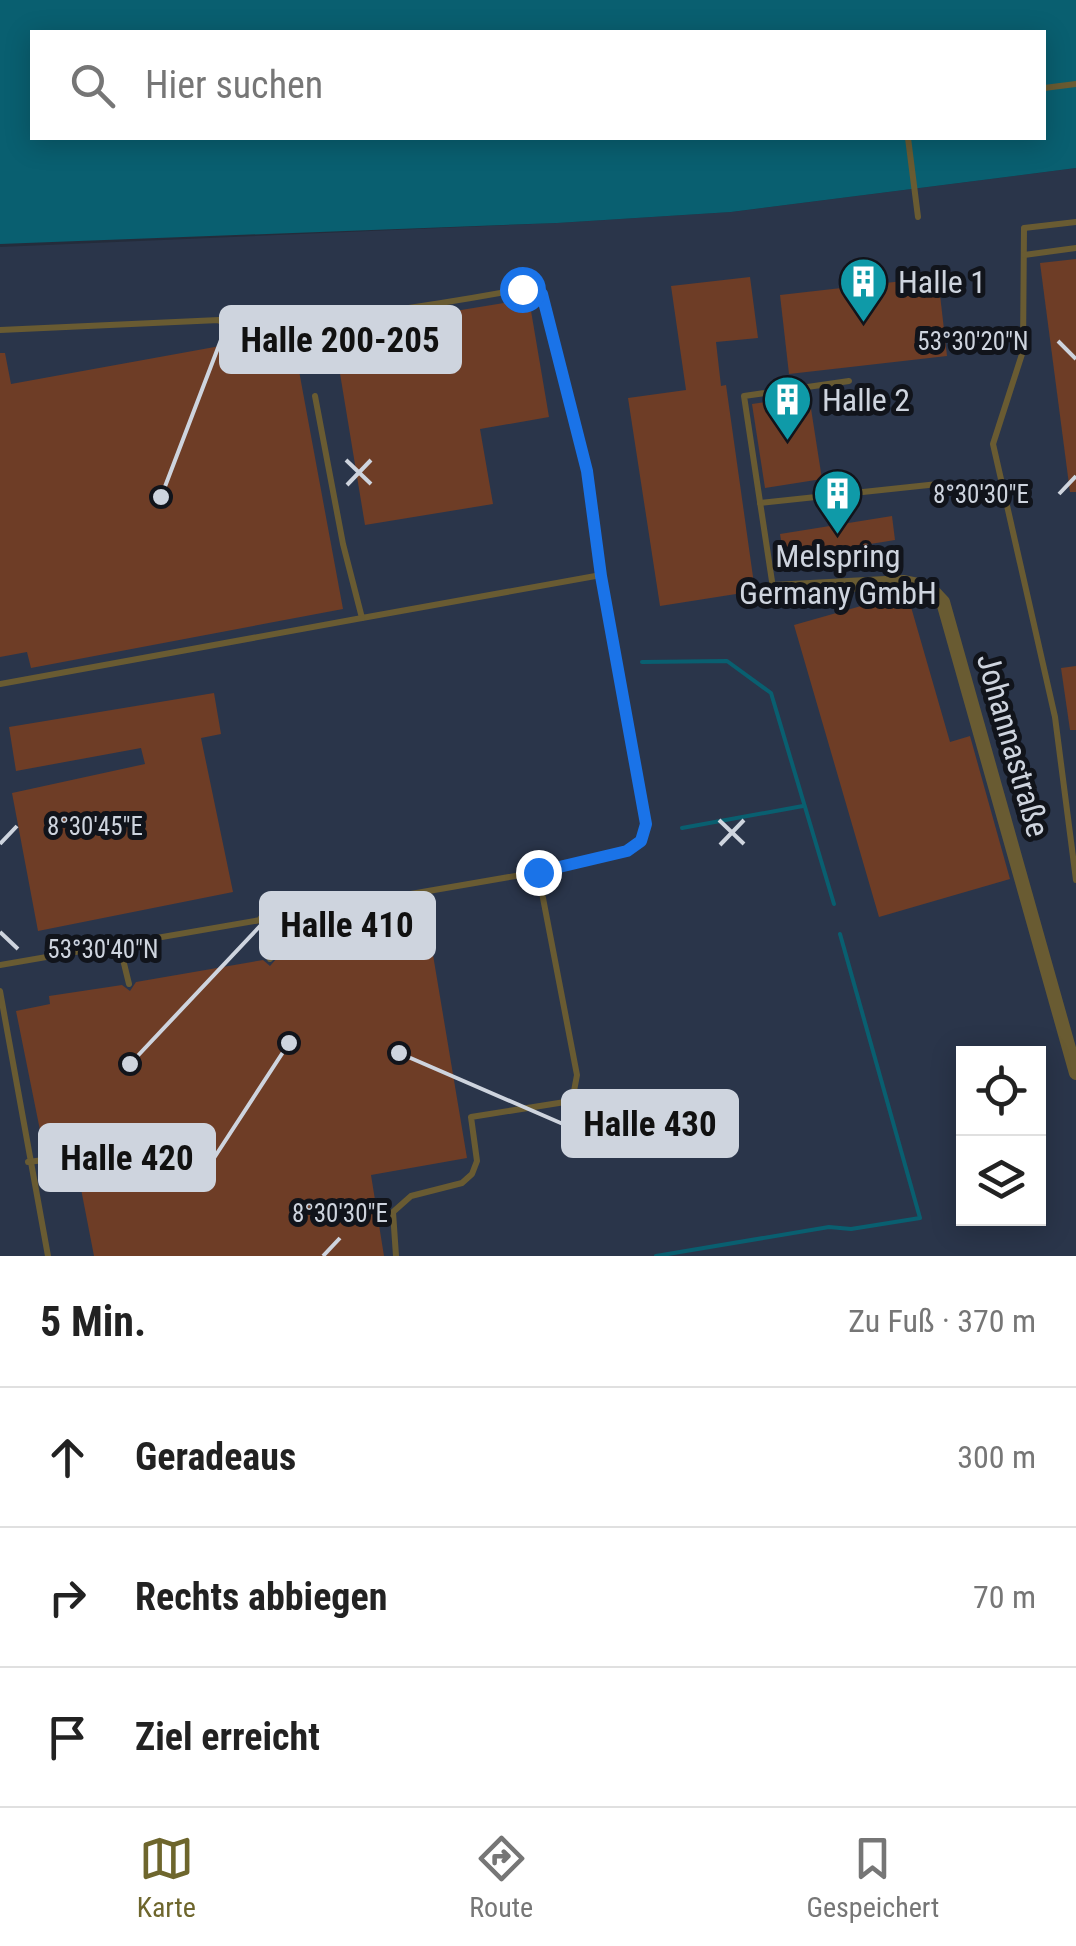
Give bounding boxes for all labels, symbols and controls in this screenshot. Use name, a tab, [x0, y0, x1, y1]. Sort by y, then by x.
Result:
search box	[30, 30, 1046, 140]
icon: search	[65, 58, 120, 113]
text: Hier suchen	[145, 63, 323, 107]
building icon: Halle 1	[837, 256, 889, 324]
place label: Halle 1	[898, 263, 986, 301]
route start	[500, 267, 546, 313]
callout: Halle 200-205	[221, 307, 460, 372]
text: Halle 200-205	[240, 320, 440, 361]
text: 53°30'20"N	[917, 327, 1029, 356]
building icon: Halle 2	[761, 374, 813, 442]
place label: Halle 2	[822, 381, 910, 419]
building icon: Melspring Germany GmbH	[812, 468, 864, 536]
text: 8°30'30"E	[933, 480, 1029, 509]
place label: Melspring Germany GmbH	[739, 537, 937, 612]
street label: Johannastraße	[969, 649, 1057, 841]
text: 8°30'45"E	[47, 812, 143, 841]
route end	[516, 850, 562, 896]
callout: Halle 410	[261, 893, 434, 958]
text: Halle 410	[280, 905, 414, 946]
text: 53°30'40"N	[47, 935, 159, 964]
map controls	[956, 1046, 1046, 1226]
button: locate	[956, 1046, 1046, 1136]
callout: Halle 430	[563, 1091, 737, 1156]
text: Halle 430	[583, 1104, 717, 1145]
callout: Halle 420	[40, 1125, 214, 1190]
button: layers	[956, 1136, 1046, 1226]
text: Halle 420	[60, 1138, 194, 1179]
text: 8°30'30"E	[292, 1199, 388, 1228]
text: 5 Min.	[40, 1297, 146, 1346]
text: Zu Fuß · 370 m	[848, 1302, 1036, 1340]
icon: ahead	[40, 1430, 95, 1485]
text: Geradeaus	[135, 1435, 296, 1479]
text: 300 m	[957, 1438, 1036, 1476]
icon: right	[40, 1570, 95, 1625]
text: Rechts abbiegen	[135, 1575, 387, 1619]
text: 70 m	[973, 1578, 1036, 1616]
icon: arrive	[40, 1710, 95, 1765]
text: Ziel erreicht	[135, 1715, 320, 1759]
tab: Karte	[137, 1831, 196, 1924]
tab: Route	[469, 1831, 533, 1924]
tab: Gespeichert	[806, 1831, 939, 1924]

